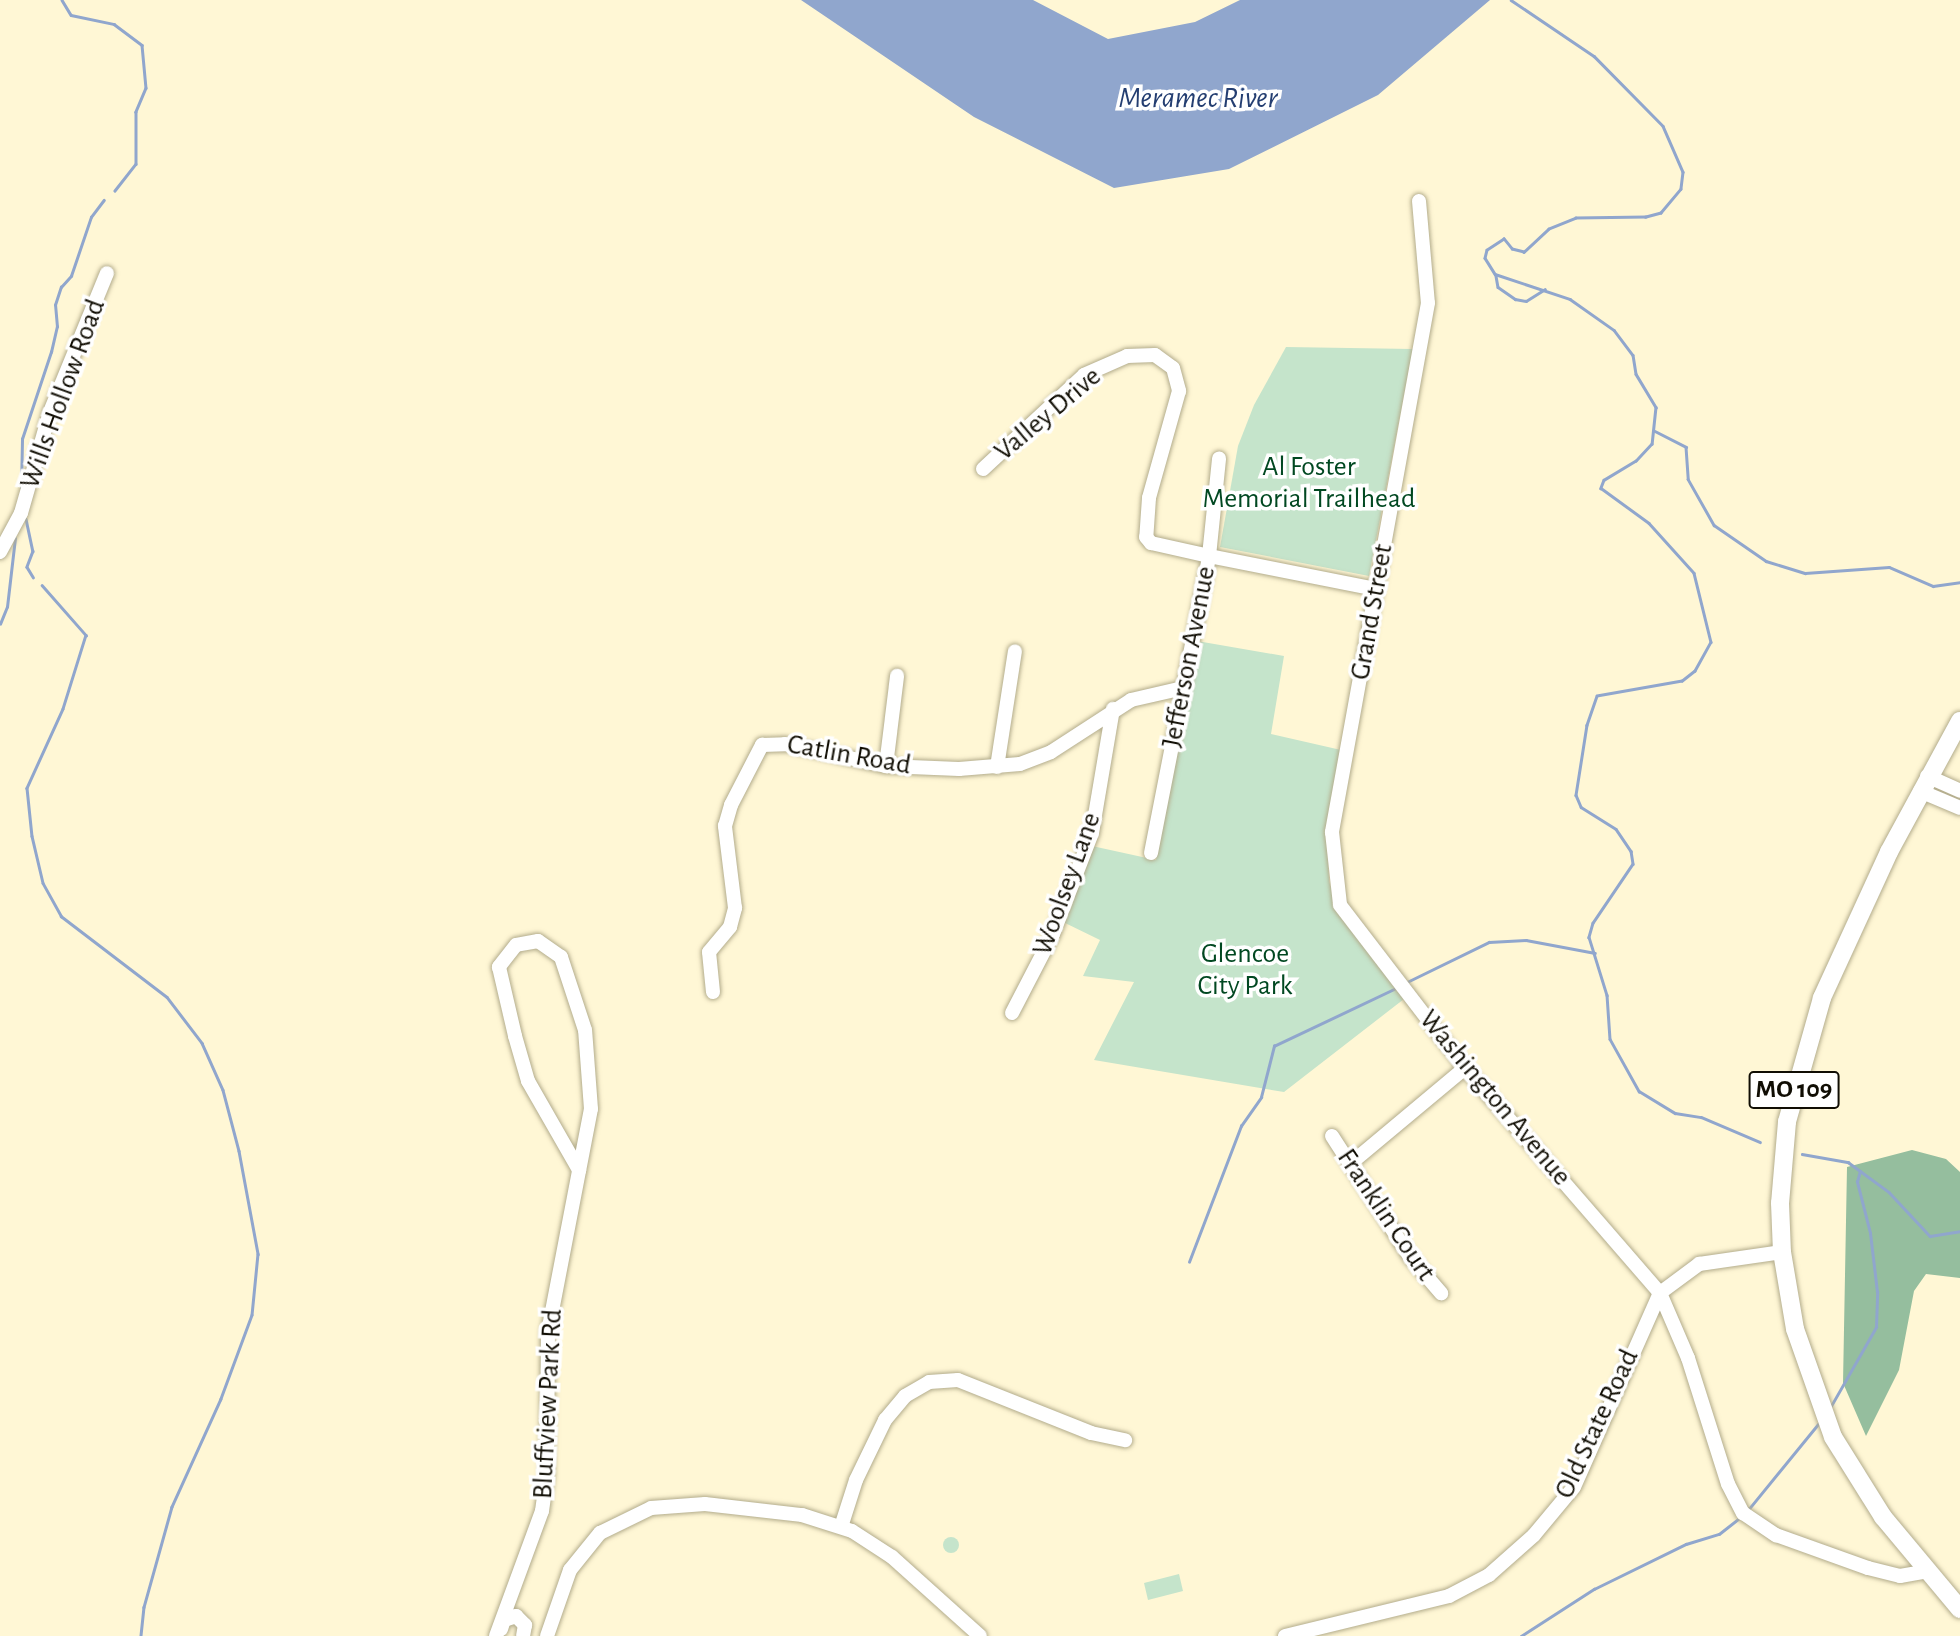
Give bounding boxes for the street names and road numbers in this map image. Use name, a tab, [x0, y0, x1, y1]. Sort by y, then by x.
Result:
street label: Wills Hollow Road	[13, 295, 113, 493]
street label: Valley Drive	[988, 360, 1108, 468]
street label: Grand Street	[1344, 542, 1400, 682]
street label: Jefferson Avenue	[1155, 564, 1223, 750]
street label: Catlin Road	[785, 728, 913, 782]
street label: Woolsey Lane	[1026, 808, 1108, 960]
street label: Washington Avenue	[1412, 1003, 1578, 1193]
road number: MO 109	[1748, 1068, 1840, 1112]
street label: Franklin Court	[1330, 1143, 1442, 1287]
street label: Bluffview Park Rd	[526, 1308, 570, 1500]
street label: Old State Road	[1548, 1344, 1646, 1504]

